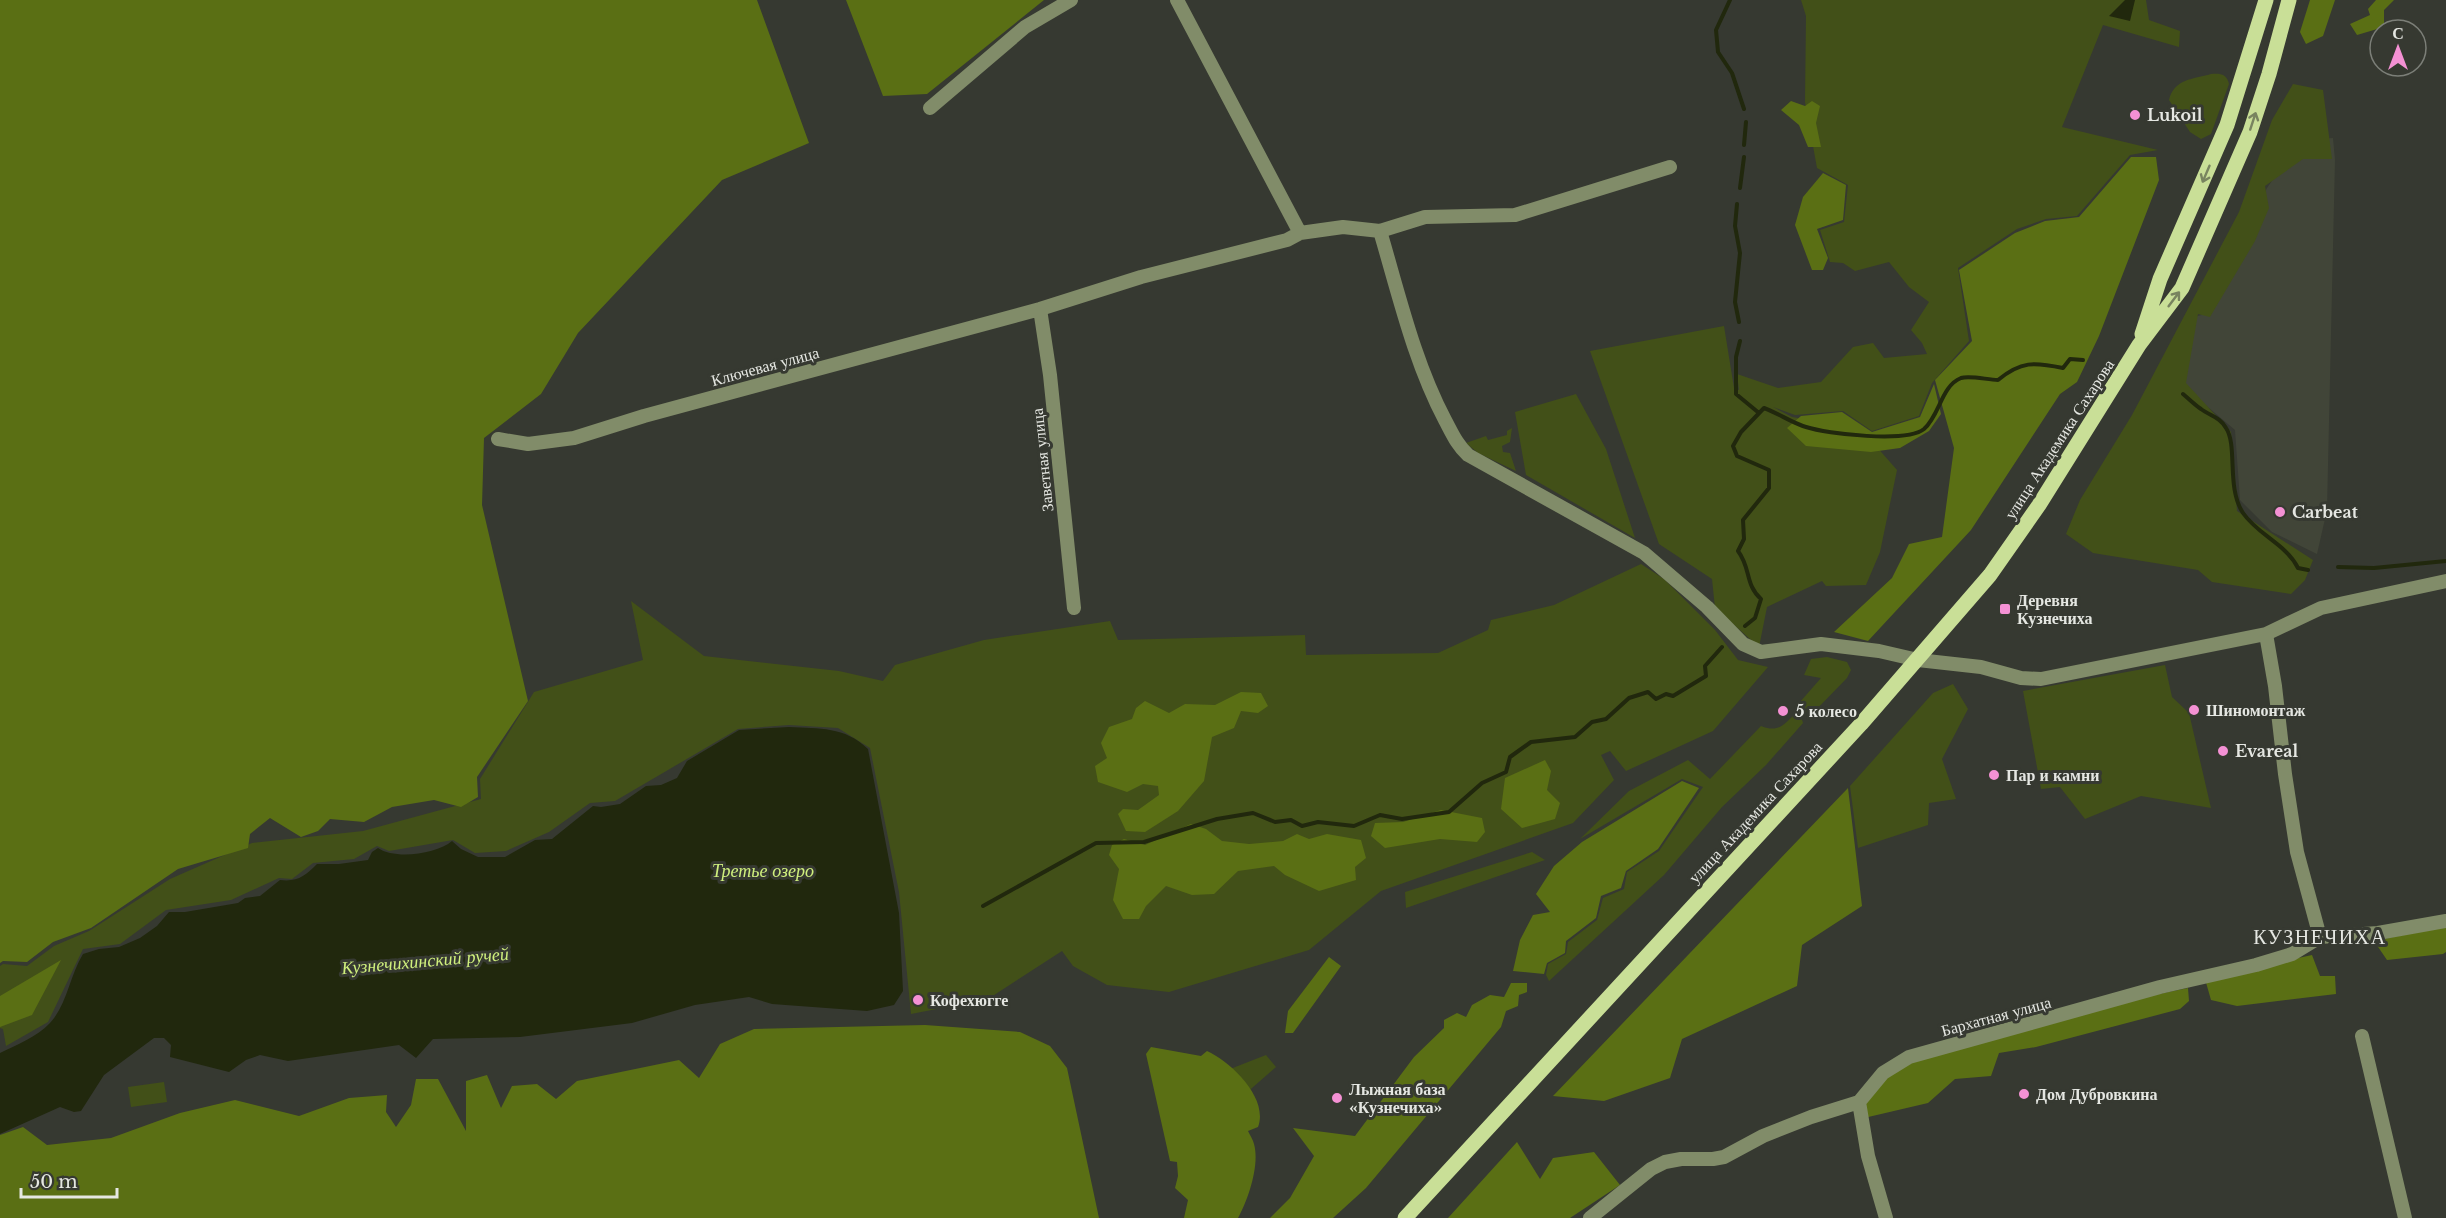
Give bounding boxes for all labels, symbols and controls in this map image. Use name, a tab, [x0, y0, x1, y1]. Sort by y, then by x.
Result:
north arrow	[2368, 18, 2428, 78]
text: С	[2392, 23, 2404, 43]
place label: Lukoil	[2147, 105, 2203, 125]
marker: Lukoil	[2128, 108, 2142, 122]
one-way arrow	[2249, 112, 2260, 131]
one-way arrow	[2200, 165, 2212, 183]
one-way arrow	[2168, 291, 2180, 307]
street label: Ключевая улица	[709, 342, 821, 390]
street label: улица Академика Сахарова	[2000, 355, 2118, 523]
street label: Заветная улица	[1027, 407, 1057, 513]
place label: Carbeat	[2292, 502, 2359, 522]
marker: Carbeat	[2273, 505, 2287, 519]
place label: Деревня Кузнечиха	[2017, 590, 2093, 628]
marker: Деревня Кузнечиха	[1998, 602, 2012, 616]
place label: Шиномонтаж	[2206, 700, 2306, 720]
place label: 5 колесо	[1795, 701, 1857, 721]
marker: Шиномонтаж	[2187, 703, 2201, 717]
marker: 5 колесо	[1776, 704, 1790, 718]
street label: улица Академика Сахарова	[1684, 737, 1826, 887]
place label: Evareal	[2235, 741, 2298, 761]
marker: Evareal	[2216, 744, 2230, 758]
place label: Пар и камни	[2006, 765, 2099, 785]
marker: Пар и камни	[1987, 768, 2001, 782]
water label: Третье озеро	[712, 860, 814, 882]
district label: КУЗНЕЧИХА	[2253, 925, 2387, 949]
water label: Кузнечихинский ручей	[339, 943, 510, 979]
place label: Кофехюгге	[930, 990, 1008, 1010]
street label: Бархатная улица	[1939, 992, 2053, 1040]
marker: Кофехюгге	[911, 993, 925, 1007]
place label: Лыжная база «Кузнечиха»	[1349, 1079, 1446, 1117]
place label: Дом Дубровкина	[2036, 1084, 2157, 1104]
marker: Дом Дубровкина	[2017, 1087, 2031, 1101]
marker: Лыжная база «Кузнечиха»	[1330, 1091, 1344, 1105]
scale bar	[21, 1161, 117, 1199]
text: 50 m	[30, 1171, 78, 1193]

